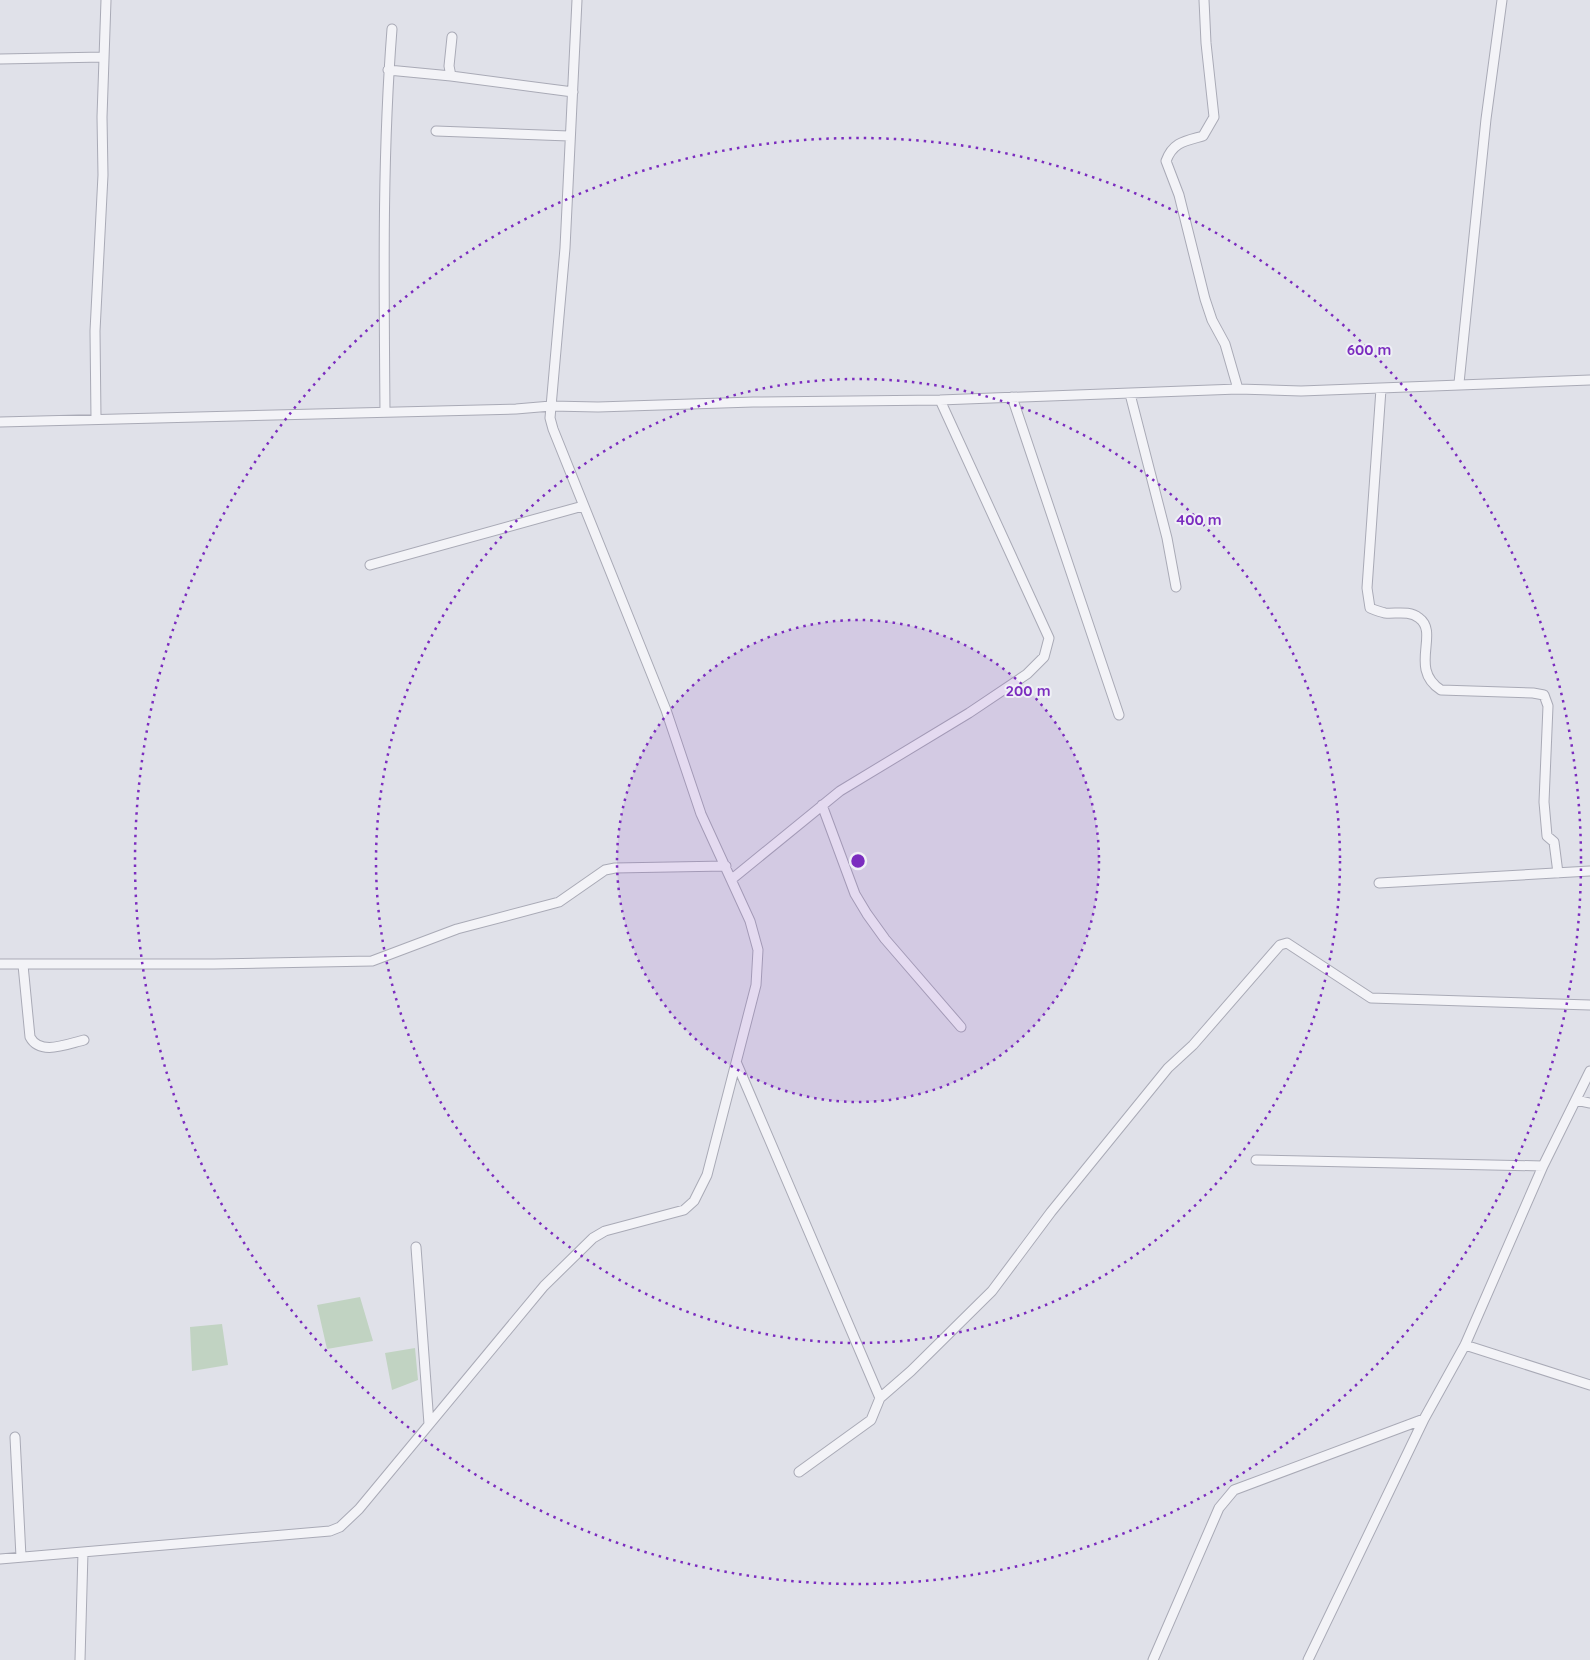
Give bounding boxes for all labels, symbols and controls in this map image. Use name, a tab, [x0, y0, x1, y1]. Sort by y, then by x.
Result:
text: 600 m	[1347, 340, 1391, 359]
text: 400 m	[1176, 510, 1222, 529]
text: 200 m	[1006, 681, 1051, 700]
centre of rings	[849, 852, 867, 870]

